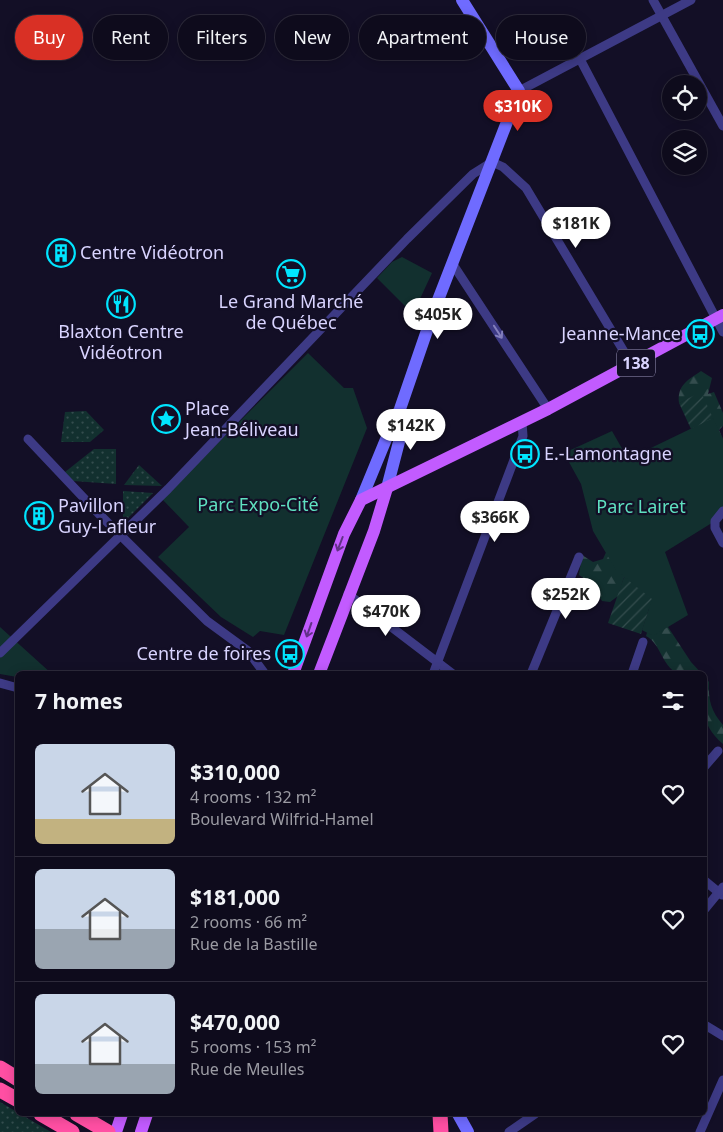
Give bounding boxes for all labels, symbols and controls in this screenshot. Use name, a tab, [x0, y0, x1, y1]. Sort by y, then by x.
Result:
chip: Buy	[15, 15, 83, 60]
chip: Rent	[93, 15, 168, 60]
chip: Filters	[178, 15, 265, 60]
chip: New	[275, 15, 349, 60]
chip: Apartment	[359, 15, 486, 60]
chip: House	[496, 15, 586, 60]
map controls	[662, 75, 707, 175]
button: locate	[662, 75, 707, 120]
pin: $310K	[483, 90, 553, 132]
text: $310K	[494, 95, 542, 117]
button: layers	[662, 130, 707, 175]
pin: $181K	[541, 206, 611, 249]
text: $181K	[552, 212, 600, 234]
building icon: Centre Vidéotron	[46, 238, 76, 268]
place label: Centre Vidéotron	[80, 240, 224, 264]
supermarket icon: Le Grand Marché de Québec	[276, 259, 306, 289]
restaurant icon: Blaxton Centre Vidéotron	[106, 289, 136, 319]
place label: Le Grand Marché de Québec	[219, 289, 363, 334]
pin: $405K	[403, 298, 473, 340]
text: $405K	[414, 303, 462, 325]
place label: Blaxton Centre Vidéotron	[58, 319, 184, 364]
bus stop icon: Jeanne-Mance	[685, 319, 715, 349]
place label: Jeanne-Mance	[559, 321, 681, 345]
one-way arrow	[494, 325, 504, 339]
road number: 138	[617, 349, 655, 376]
place label: Place Jean-Béliveau	[183, 396, 299, 441]
place icon: Place Jean-Béliveau	[151, 404, 181, 434]
pin: $142K	[376, 408, 446, 451]
text: $142K	[387, 414, 435, 436]
bus stop icon: E.-Lamontagne	[510, 439, 540, 469]
place label: E.-Lamontagne	[544, 441, 672, 465]
park label: Parc Expo-Cité	[197, 492, 319, 516]
place label: Pavillon Guy-Lafleur	[58, 493, 157, 538]
park label: Parc Lairet	[596, 494, 686, 518]
pin: $366K	[460, 500, 530, 543]
building icon: Pavillon Guy-Lafleur	[24, 501, 54, 531]
text: $366K	[471, 506, 519, 528]
one-way arrow	[335, 537, 344, 552]
pin: $252K	[531, 578, 601, 620]
text: $252K	[542, 583, 590, 605]
pin: $470K	[351, 594, 421, 637]
text: $470K	[362, 600, 410, 622]
one-way arrow	[304, 621, 313, 637]
bus stop icon: Centre de foires	[275, 639, 305, 669]
place label: Centre de foires	[136, 641, 271, 665]
text: 7 homes	[35, 687, 123, 715]
icon: filters	[659, 687, 687, 715]
text: $310,000	[190, 758, 280, 786]
icon: home	[75, 764, 135, 824]
icon: heart	[659, 780, 687, 808]
text: 4 rooms · 132 m²	[190, 786, 316, 808]
text: Boulevard Wilfrid-Hamel	[190, 808, 374, 830]
text: $181,000	[190, 883, 280, 911]
icon: home	[75, 889, 135, 949]
icon: heart	[659, 905, 687, 933]
text: 2 rooms · 66 m²	[190, 911, 307, 933]
text: Rue de la Bastille	[190, 933, 318, 955]
text: $470,000	[190, 1008, 280, 1036]
icon: home	[75, 1014, 135, 1074]
icon: heart	[659, 1030, 687, 1058]
text: 5 rooms · 153 m²	[190, 1036, 316, 1058]
text: Rue de Meulles	[190, 1058, 304, 1080]

